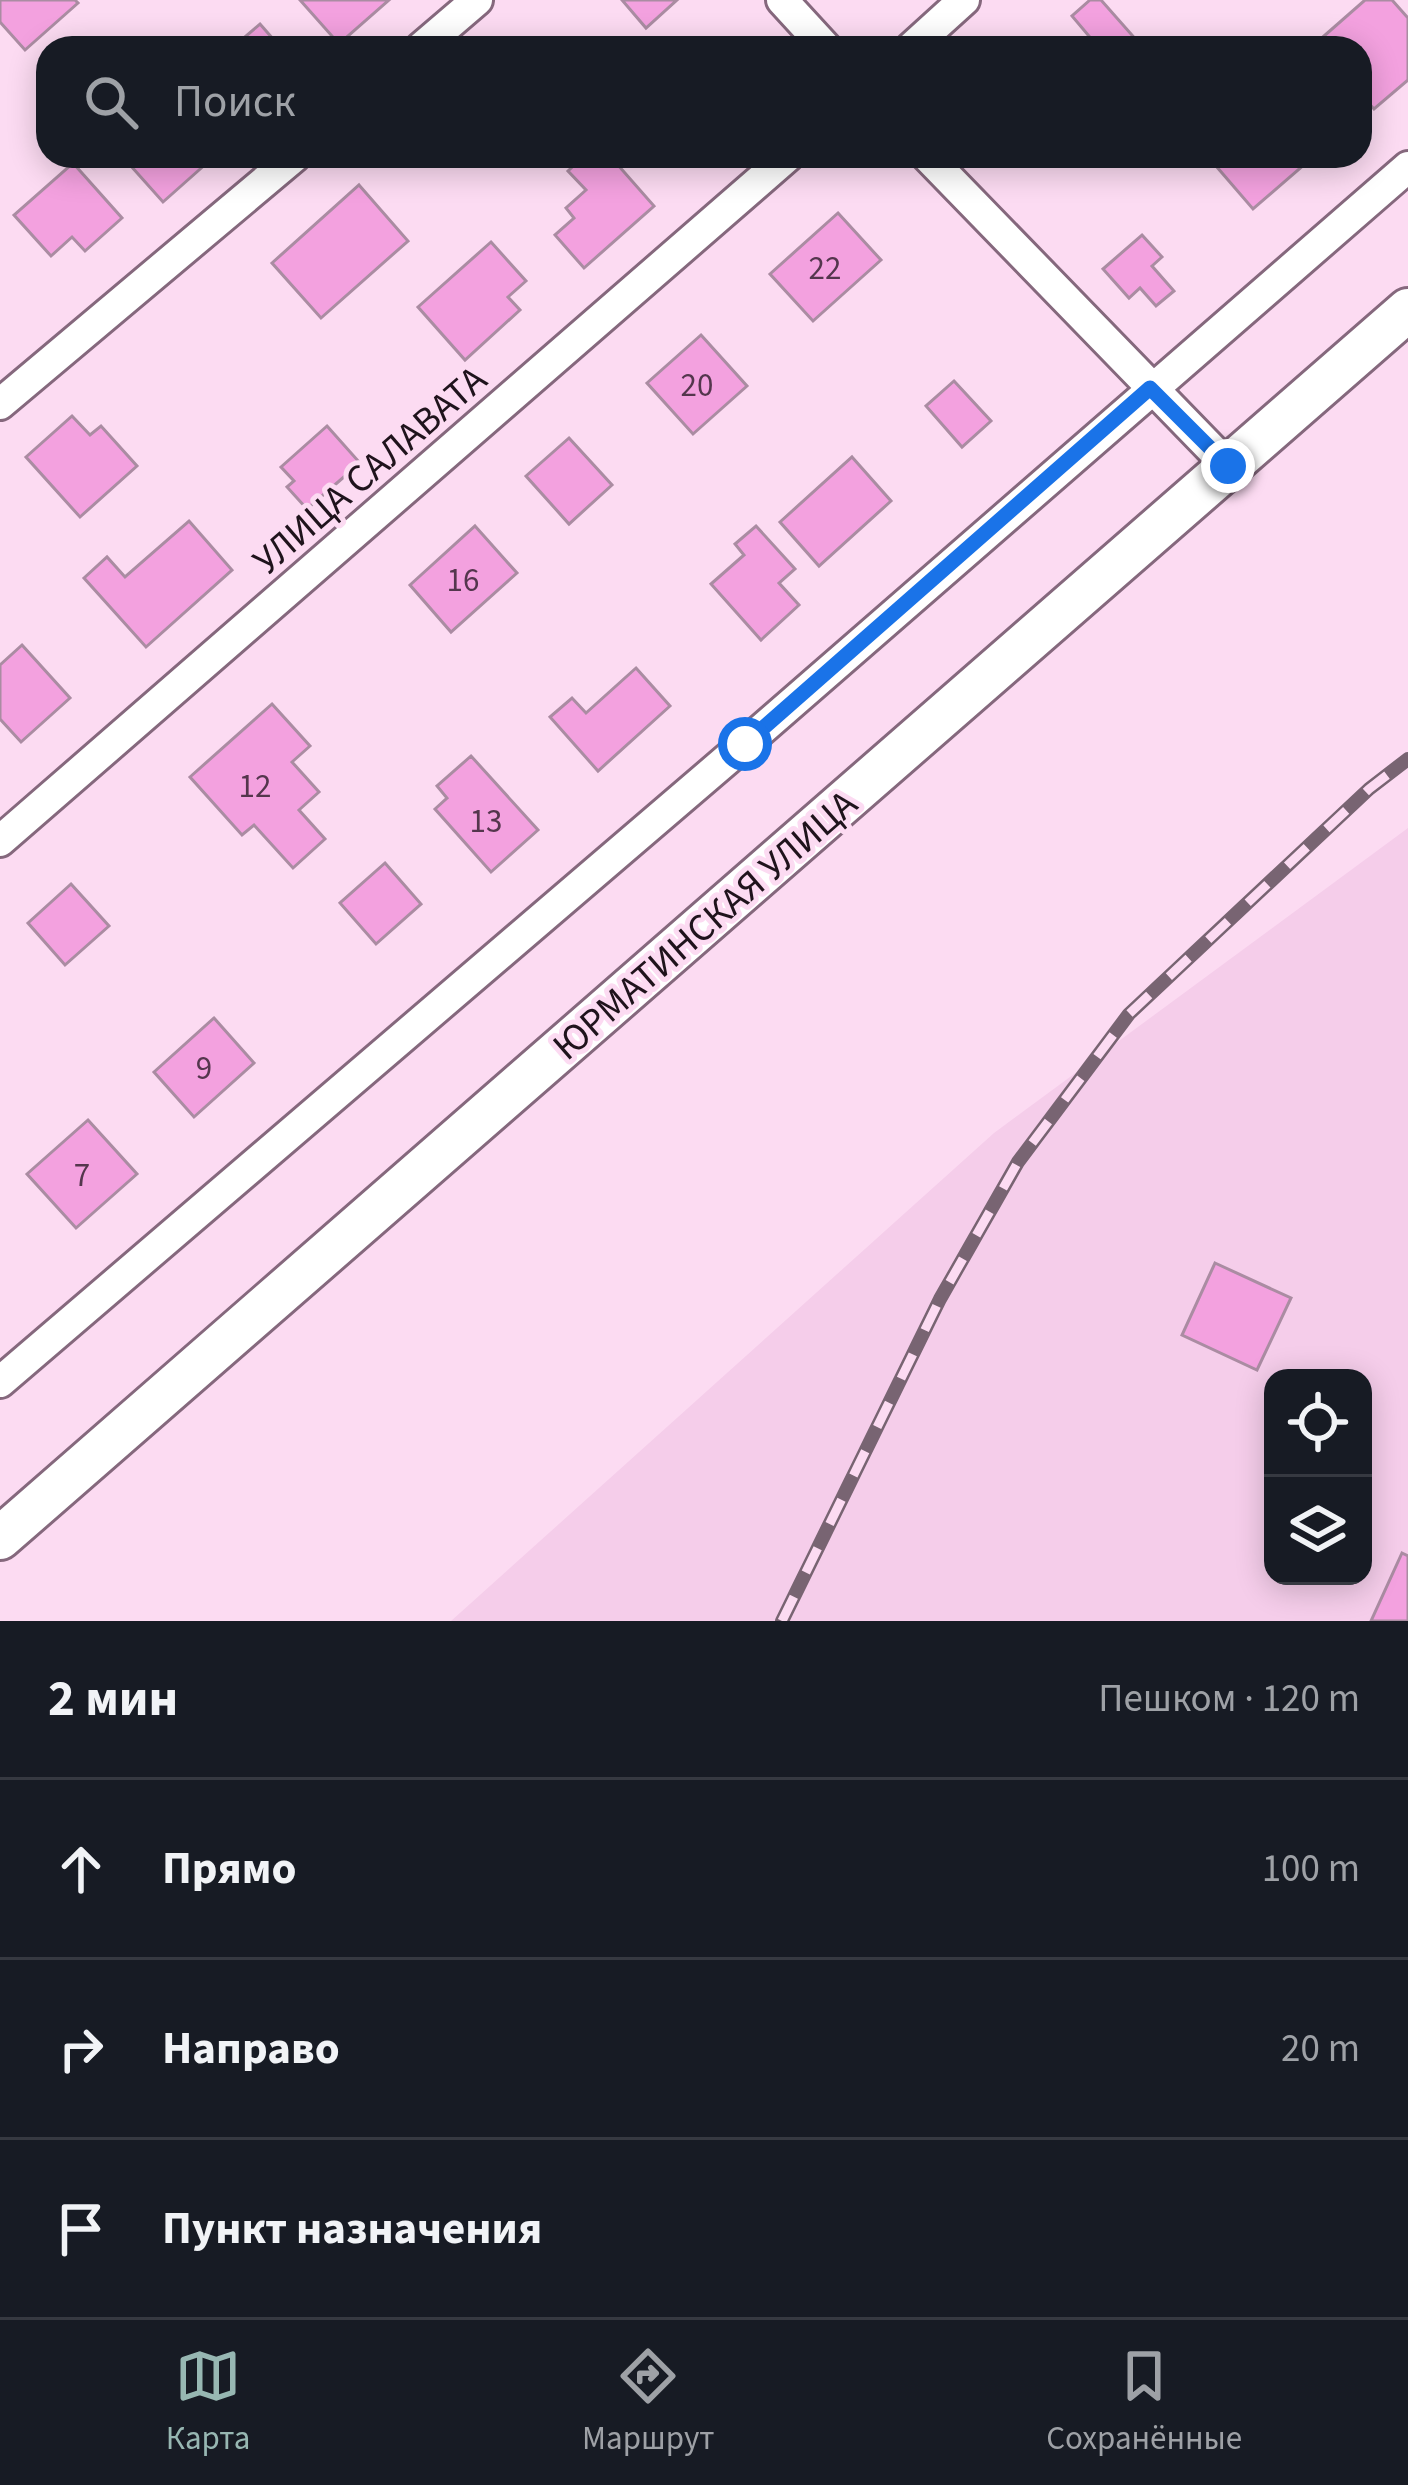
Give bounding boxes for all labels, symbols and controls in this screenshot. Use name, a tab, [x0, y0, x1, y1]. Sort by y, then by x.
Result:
search box	[36, 36, 1372, 168]
icon: search	[78, 69, 144, 135]
text: Поиск	[174, 70, 296, 134]
house number: 22	[809, 245, 841, 292]
street label: УЛИЦА САЛАВАТА	[241, 352, 500, 588]
house number: 20	[681, 362, 713, 409]
route end	[1201, 439, 1255, 493]
house number: 16	[447, 557, 479, 604]
route start	[718, 717, 772, 771]
house number: 12	[239, 763, 271, 810]
street label: ЮРМАТИНСКАЯ УЛИЦА	[541, 777, 871, 1074]
house number: 13	[470, 798, 502, 845]
house number: 9	[196, 1045, 212, 1092]
house number: 7	[74, 1152, 90, 1199]
map controls	[1264, 1369, 1372, 1585]
button: locate	[1264, 1369, 1372, 1477]
button: layers	[1264, 1477, 1372, 1585]
text: 2 мин	[48, 1663, 178, 1735]
text: Пешком · 120 m	[1098, 1671, 1360, 1727]
icon: ahead	[48, 1836, 114, 1902]
text: Прямо	[162, 1837, 296, 1901]
text: 100 m	[1262, 1841, 1360, 1897]
icon: right	[48, 2016, 114, 2082]
text: Направо	[162, 2017, 340, 2081]
text: 20 m	[1281, 2021, 1360, 2077]
icon: arrive	[48, 2196, 114, 2262]
text: Пункт назначения	[162, 2197, 542, 2261]
tab: Карта	[166, 2343, 250, 2462]
tab: Маршрут	[582, 2343, 715, 2462]
tab: Сохранённые	[1046, 2343, 1242, 2462]

